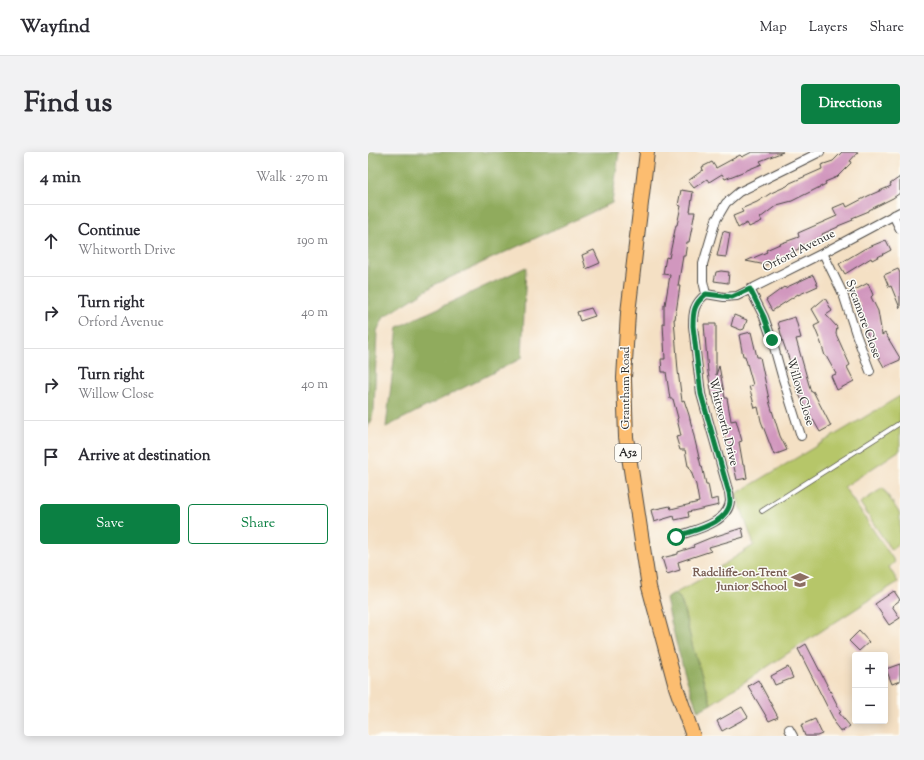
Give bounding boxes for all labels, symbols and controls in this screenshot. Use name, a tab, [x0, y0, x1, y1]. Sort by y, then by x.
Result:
text: Wayfind	[20, 14, 90, 41]
text: Map	[760, 18, 787, 38]
text: Layers	[809, 18, 847, 38]
text: Share	[869, 18, 904, 38]
text: Find us	[24, 84, 112, 124]
button: Directions	[801, 84, 900, 124]
text: 4 min	[40, 166, 81, 190]
text: Walk · 270 m	[256, 169, 328, 187]
text: Continue	[78, 221, 140, 242]
street label: Orford Avenue	[760, 225, 839, 277]
icon: ahead	[40, 230, 62, 252]
text: 190 m	[297, 232, 328, 250]
text: Whitworth Drive	[78, 242, 176, 260]
street label: Sycamore Close	[840, 277, 886, 361]
text: Turn right	[78, 293, 144, 314]
icon: right	[40, 302, 62, 324]
text: 40 m	[301, 304, 328, 322]
text: Orford Avenue	[78, 314, 164, 332]
route end	[763, 331, 781, 349]
street label: Grantham Road	[617, 346, 635, 429]
street label: Willow Close	[781, 356, 819, 429]
text: Turn right	[78, 365, 144, 386]
icon: right	[40, 374, 62, 396]
text: 40 m	[301, 376, 328, 394]
street label: Whitworth Drive	[703, 376, 743, 468]
text: Willow Close	[78, 386, 154, 404]
road number: A52	[615, 444, 641, 462]
icon: arrive	[40, 446, 62, 468]
text: Arrive at destination	[78, 446, 211, 467]
button: Save	[40, 504, 180, 544]
button: Share	[188, 504, 328, 544]
route start	[667, 528, 685, 546]
place label: Radcliffe-on-Trent Junior School	[691, 564, 788, 596]
school or university icon: Radcliffe-on-Trent Junior School	[790, 570, 810, 590]
map controls	[852, 652, 888, 724]
button: +	[852, 652, 888, 688]
button: −	[852, 688, 888, 724]

